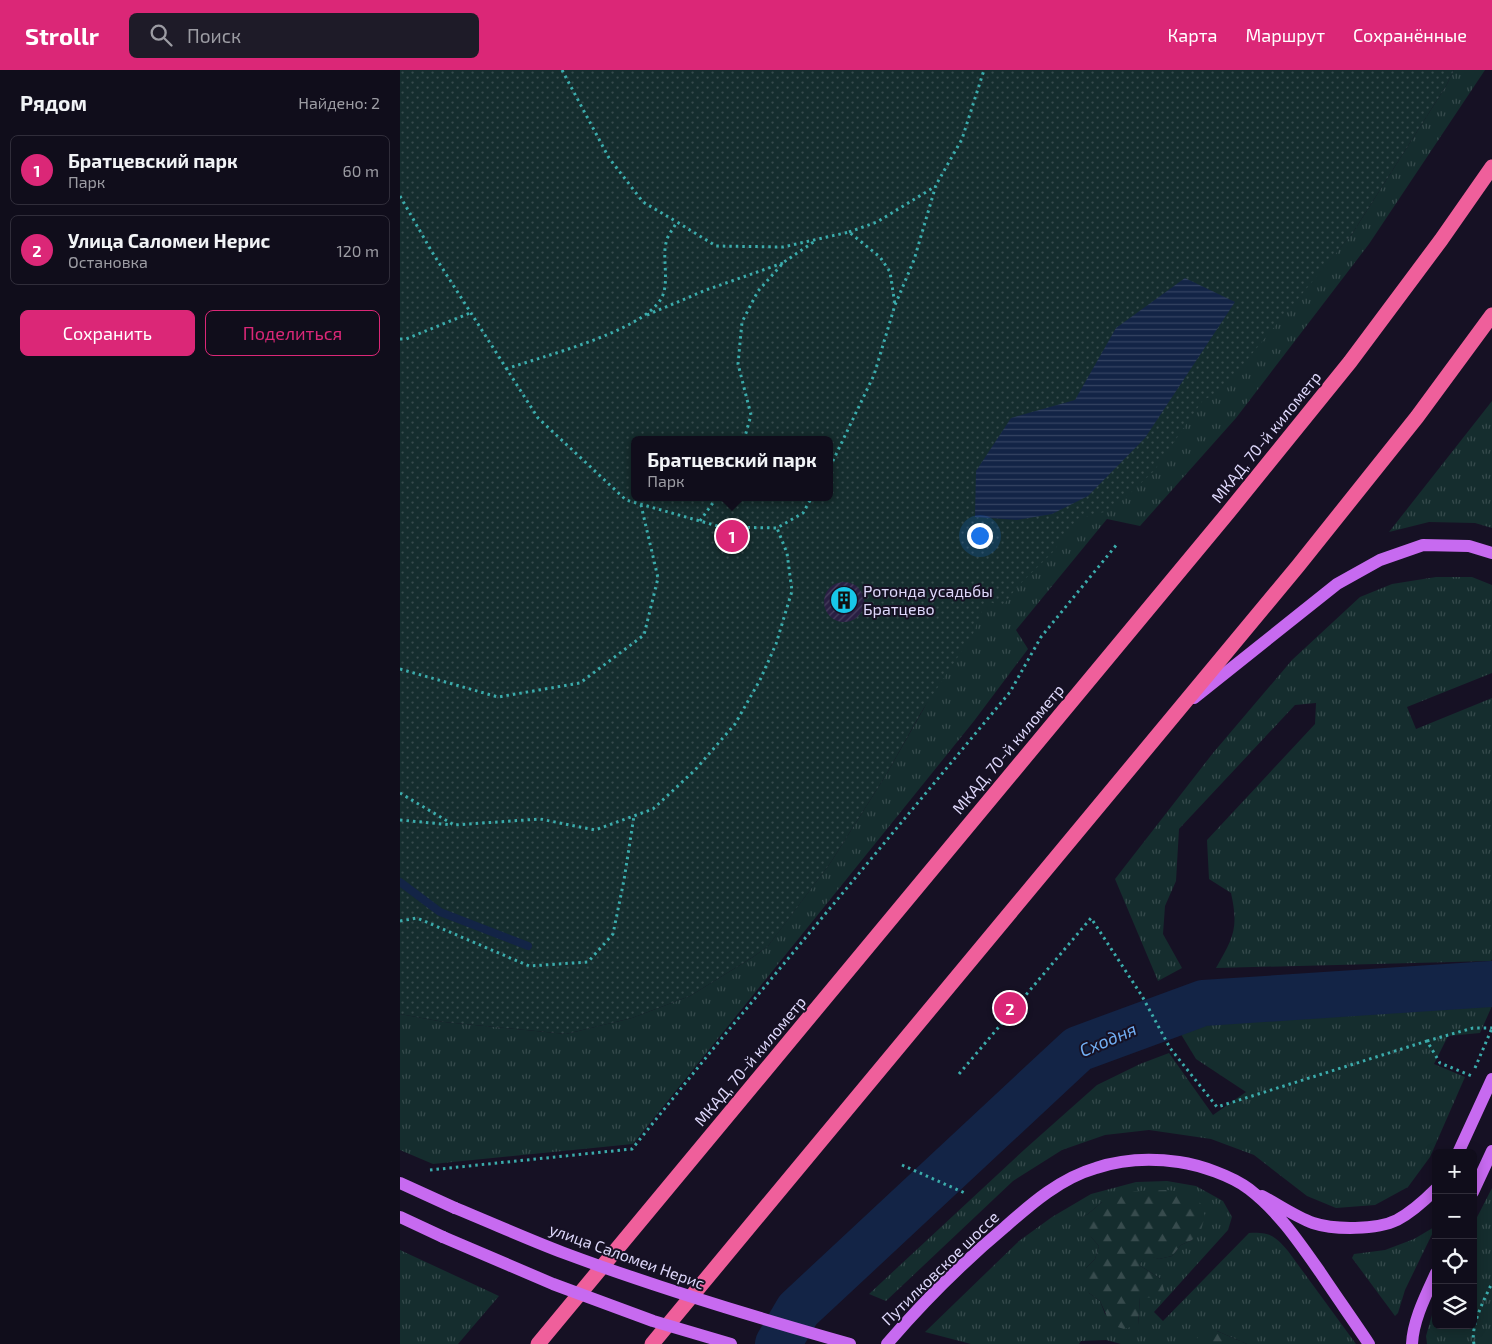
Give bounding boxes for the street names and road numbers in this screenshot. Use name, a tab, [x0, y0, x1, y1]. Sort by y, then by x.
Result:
street label: МКАД, 70-й километр	[1207, 367, 1324, 506]
street label: МКАД, 70-й километр	[948, 680, 1067, 817]
street label: МКАД, 70-й километр	[690, 992, 809, 1129]
street label: Путилковское шоссе	[877, 1207, 1003, 1329]
street label: улица Саломеи Нерис	[547, 1219, 707, 1293]

